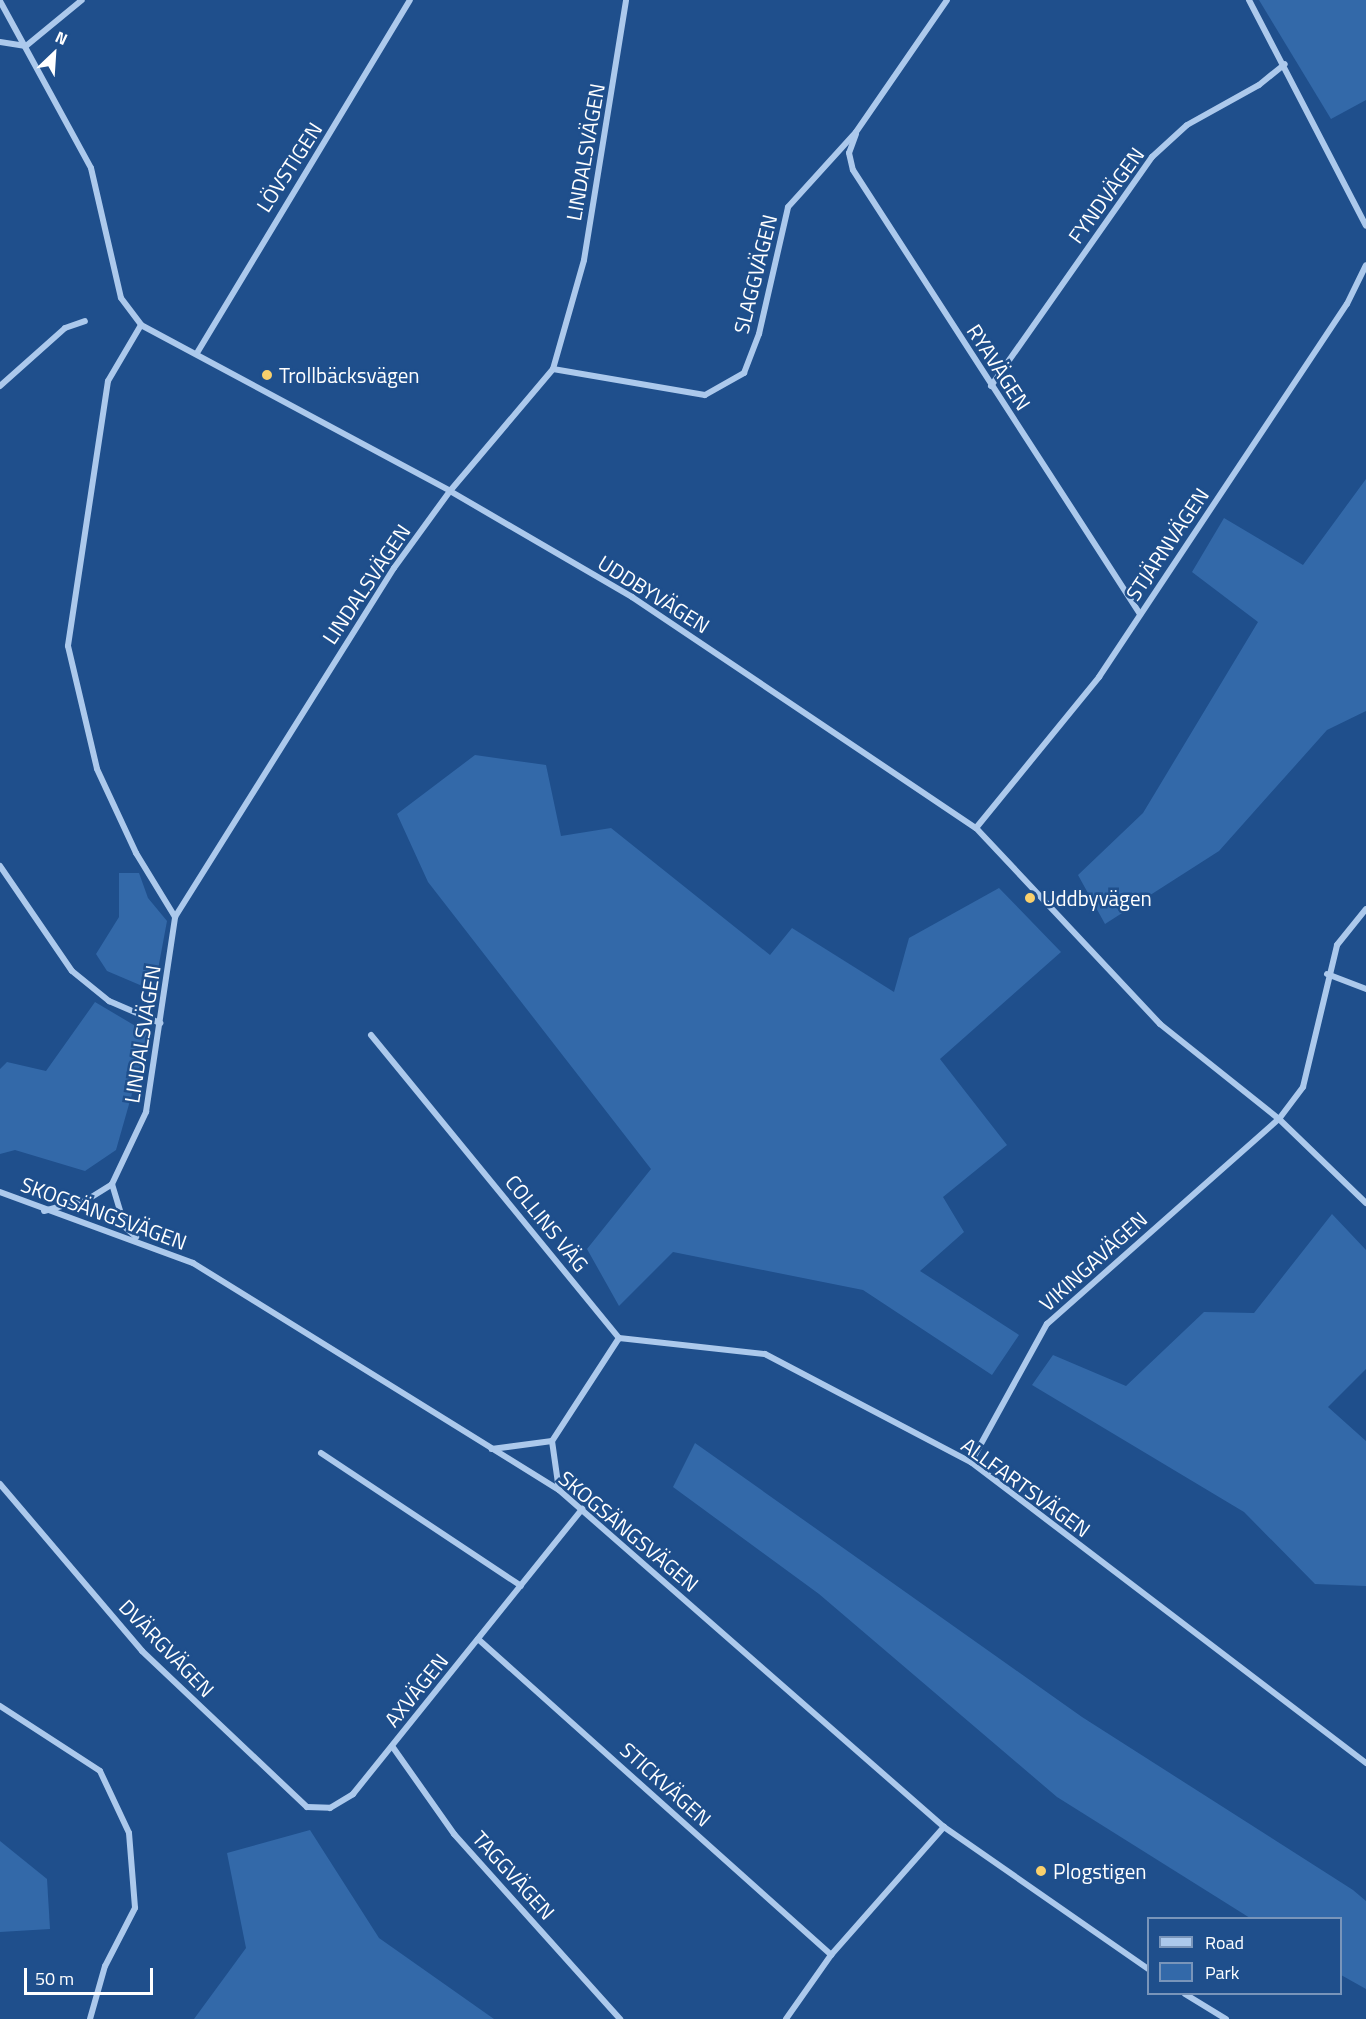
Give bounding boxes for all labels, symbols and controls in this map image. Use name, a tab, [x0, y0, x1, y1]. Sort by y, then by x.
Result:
north arrow	[24, 24, 84, 84]
text: N	[52, 24, 72, 51]
street label: LINDALSVÄGEN	[561, 81, 609, 223]
street label: LÖVSTIGEN	[251, 118, 327, 216]
street label: FYNDVÄGEN	[1063, 142, 1149, 248]
street label: SLAGGVÄGEN	[728, 212, 782, 336]
street label: RYAVÄGEN	[962, 319, 1036, 415]
place label: Trollbäcksvägen	[279, 362, 420, 388]
marker: Trollbäcksvägen	[260, 368, 274, 382]
street label: STJÄRNVÄGEN	[1120, 483, 1214, 605]
street label: LINDALSVÄGEN	[317, 519, 415, 649]
street label: UDDBYVÄGEN	[593, 550, 715, 638]
place label: Uddbyvägen	[1042, 885, 1152, 911]
marker: Uddbyvägen	[1023, 891, 1037, 905]
street label: LINDALSVÄGEN	[119, 963, 165, 1105]
street label: COLLINS VÄG	[500, 1169, 594, 1277]
street label: SKOGSÄNGSVÄGEN	[18, 1171, 190, 1255]
street label: VIKINGAVÄGEN	[1034, 1206, 1152, 1316]
street label: ALLFARTSVÄGEN	[957, 1432, 1095, 1542]
street label: SKOGSÄNGSVÄGEN	[554, 1465, 704, 1597]
street label: DVÄRGVÄGEN	[114, 1594, 220, 1702]
street label: AXVÄGEN	[379, 1648, 453, 1732]
street label: STICKVÄGEN	[615, 1737, 717, 1831]
street label: TAGGVÄGEN	[468, 1825, 560, 1925]
place label: Plogstigen	[1053, 1858, 1147, 1884]
marker: Plogstigen	[1034, 1864, 1048, 1878]
legend	[1147, 1917, 1342, 1995]
text: Road	[1205, 1929, 1244, 1956]
scale bar	[27, 1956, 156, 1994]
text: Park	[1205, 1959, 1239, 1986]
text: 50 m	[35, 1965, 74, 1992]

